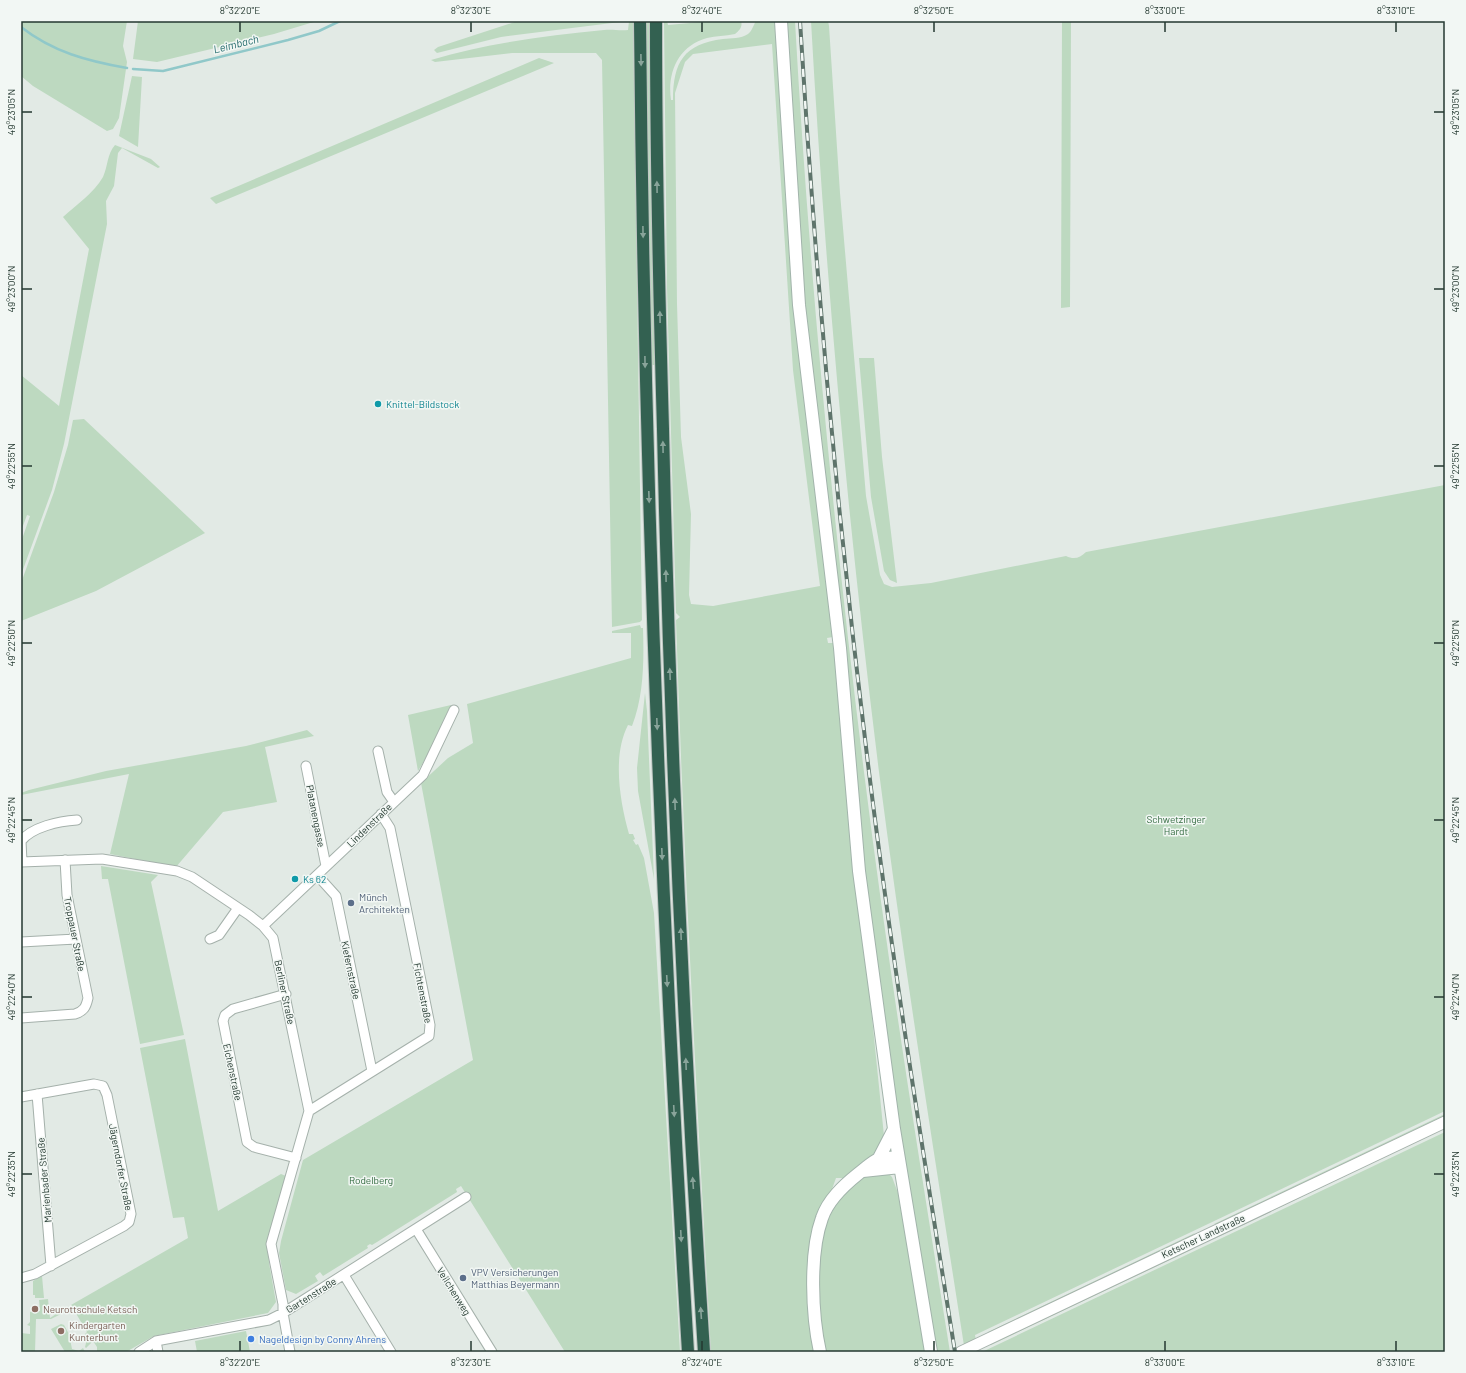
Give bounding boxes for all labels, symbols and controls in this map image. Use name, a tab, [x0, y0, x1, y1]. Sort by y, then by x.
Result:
text: 8°32'20"E	[220, 4, 260, 16]
text: 8°32'30"E	[451, 4, 491, 16]
text: 8°32'40"E	[682, 4, 722, 16]
text: 8°32'50"E	[914, 4, 954, 16]
text: 8°33'00"E	[1145, 4, 1185, 16]
text: 8°33'10"E	[1377, 4, 1415, 16]
water label: Leimbach	[212, 32, 260, 55]
one-way arrow	[638, 54, 644, 67]
text: 49°23'05"N	[5, 89, 17, 135]
text: 49°23'05"N	[1449, 89, 1461, 135]
one-way arrow	[654, 180, 660, 193]
one-way arrow	[640, 226, 646, 239]
text: 49°23'00"N	[5, 266, 17, 313]
text: 49°23'00"N	[1449, 266, 1461, 313]
one-way arrow	[657, 310, 663, 323]
one-way arrow	[642, 356, 648, 369]
place label: Knittel-Bildstock	[386, 398, 459, 410]
marker: Knittel-Bildstock	[373, 399, 383, 409]
one-way arrow	[660, 440, 666, 453]
text: 49°22'55"N	[5, 443, 17, 489]
text: 49°22'55"N	[1449, 443, 1461, 489]
one-way arrow	[645, 491, 652, 503]
one-way arrow	[663, 569, 669, 582]
text: 49°22'50"N	[5, 620, 17, 666]
text: 49°22'50"N	[1449, 620, 1461, 666]
one-way arrow	[666, 668, 673, 680]
one-way arrow	[653, 718, 660, 730]
street label: Platanengasse	[304, 784, 328, 848]
text: 49°22'45"N	[5, 797, 17, 843]
one-way arrow	[672, 797, 678, 810]
text: 49°22'45"N	[1449, 797, 1461, 843]
street label: Lindenstraße	[344, 801, 394, 849]
park label: Schwetzinger Hardt	[1147, 813, 1206, 837]
one-way arrow	[658, 848, 665, 860]
place label: Ks 62	[303, 873, 326, 885]
marker: Ks 62	[290, 874, 300, 884]
place label: Münch Architekten	[359, 891, 410, 915]
street label: Troppauer Straße	[62, 896, 88, 972]
marker: Münch Architekten	[346, 898, 356, 908]
one-way arrow	[677, 928, 684, 940]
street label: Kiefernstraße	[339, 940, 363, 1000]
street label: Berliner Straße	[272, 959, 298, 1025]
street label: Fichtenstraße	[411, 962, 435, 1024]
text: 49°22'40"N	[5, 973, 17, 1021]
text: 49°22'40"N	[1449, 973, 1461, 1021]
one-way arrow	[664, 975, 671, 987]
street label: Eichenstraße	[221, 1042, 245, 1102]
one-way arrow	[683, 1058, 690, 1070]
one-way arrow	[671, 1105, 677, 1118]
street label: Jägerndorfer Straße	[107, 1122, 135, 1212]
street label: Marienbader Straße	[34, 1137, 54, 1223]
text: 49°22'35"N	[5, 1151, 17, 1197]
text: 49°22'35"N	[1449, 1151, 1461, 1197]
park label: Rodelberg	[349, 1174, 393, 1186]
one-way arrow	[689, 1177, 696, 1189]
street label: Ketscher Landstraße	[1159, 1211, 1247, 1261]
one-way arrow	[678, 1230, 684, 1243]
street label: Veilchenweg	[434, 1265, 474, 1317]
place label: VPV Versicherungen Matthias Beyermann	[471, 1266, 559, 1290]
marker: VPV Versicherungen Matthias Beyermann	[458, 1273, 468, 1283]
street label: Gartenstraße	[284, 1275, 338, 1315]
place label: Neurottschule Ketsch	[43, 1303, 137, 1315]
marker: Neurottschule Ketsch	[30, 1304, 40, 1314]
one-way arrow	[698, 1307, 705, 1319]
place label: Kindergarten Kunterbunt	[69, 1319, 126, 1343]
marker: Kindergarten Kunterbunt	[56, 1326, 66, 1336]
place label: Nageldesign by Conny Ahrens	[259, 1333, 386, 1345]
marker: Nageldesign by Conny Ahrens	[246, 1334, 256, 1344]
text: 8°32'20"E	[220, 1356, 260, 1368]
text: 8°32'30"E	[451, 1356, 491, 1368]
text: 8°32'40"E	[682, 1356, 722, 1368]
text: 8°32'50"E	[914, 1356, 954, 1368]
text: 8°33'00"E	[1145, 1356, 1185, 1368]
text: 8°33'10"E	[1377, 1356, 1415, 1368]

